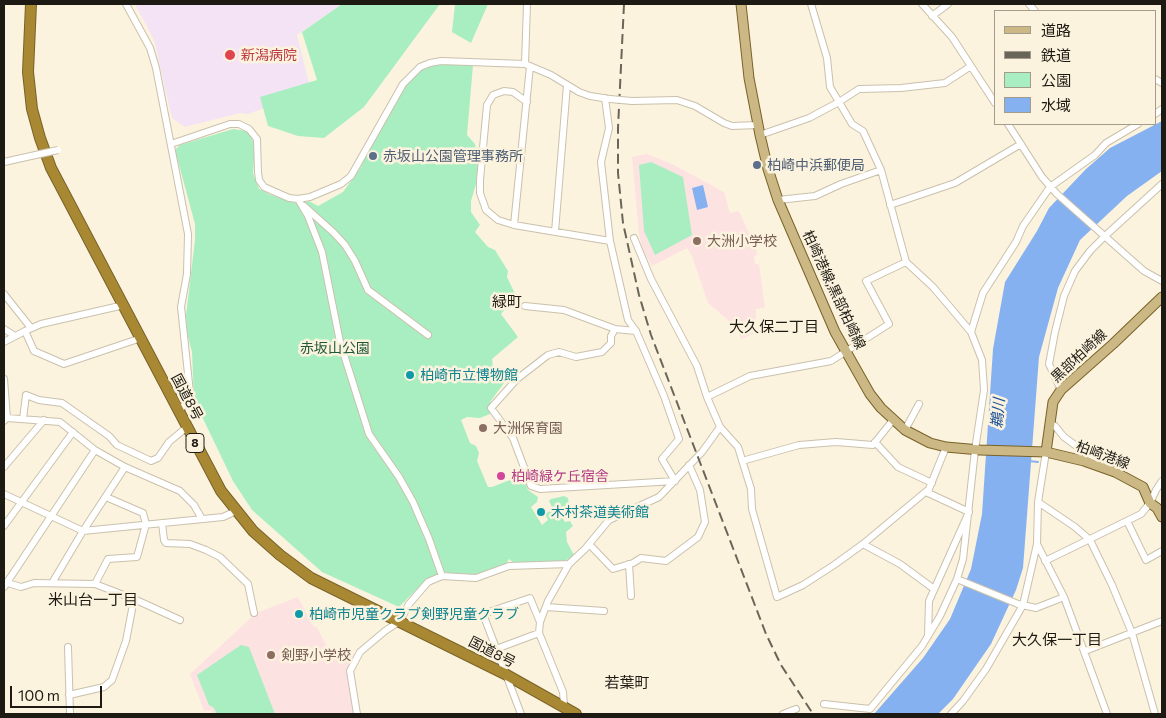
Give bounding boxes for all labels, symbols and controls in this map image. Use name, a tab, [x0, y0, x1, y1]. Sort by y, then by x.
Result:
legend	[994, 10, 1156, 125]
text: 道路	[1041, 21, 1071, 39]
text: 鉄道	[1041, 46, 1071, 64]
place label: 新潟病院	[241, 47, 297, 63]
marker: 新潟病院	[223, 48, 237, 62]
text: 公園	[1041, 71, 1071, 89]
text: 水域	[1041, 96, 1071, 114]
place label: 赤坂山公園管理事務所	[383, 148, 523, 164]
marker: 赤坂山公園管理事務所	[367, 150, 379, 162]
place label: 柏崎中浜郵便局	[767, 157, 865, 173]
marker: 柏崎中浜郵便局	[751, 159, 763, 171]
street label: 柏崎港線;黒部柏崎線	[799, 228, 869, 352]
place label: 大洲小学校	[707, 233, 777, 249]
marker: 大洲小学校	[691, 235, 703, 247]
district label: 緑町	[492, 293, 522, 311]
district label: 大久保二丁目	[729, 318, 819, 336]
street label: 黒部柏崎線	[1048, 326, 1110, 386]
park label: 赤坂山公園	[300, 340, 370, 356]
place label: 柏崎市立博物館	[420, 367, 518, 383]
marker: 柏崎市立博物館	[404, 369, 416, 381]
street label: 国道8号	[168, 371, 206, 423]
water label: 鵜川	[988, 397, 1008, 429]
place label: 大洲保育園	[493, 420, 563, 436]
marker: 大洲保育園	[477, 422, 489, 434]
road number: 8	[186, 433, 204, 452]
street label: 柏崎港線	[1074, 438, 1132, 472]
place label: 柏崎緑ケ丘宿舎	[511, 468, 609, 484]
marker: 柏崎緑ケ丘宿舎	[495, 470, 507, 482]
place label: 木村茶道美術館	[551, 504, 649, 520]
marker: 木村茶道美術館	[535, 506, 547, 518]
district label: 米山台一丁目	[48, 591, 138, 609]
place label: 柏崎市児童クラブ剣野児童クラブ	[309, 606, 519, 622]
marker: 柏崎市児童クラブ剣野児童クラブ	[293, 608, 305, 620]
district label: 大久保一丁目	[1012, 631, 1102, 649]
street label: 国道8号	[466, 633, 518, 671]
place label: 剣野小学校	[281, 647, 351, 663]
marker: 剣野小学校	[265, 649, 277, 661]
district label: 若葉町	[605, 674, 649, 692]
scale bar	[12, 676, 105, 708]
text: 100 m	[18, 686, 60, 704]

